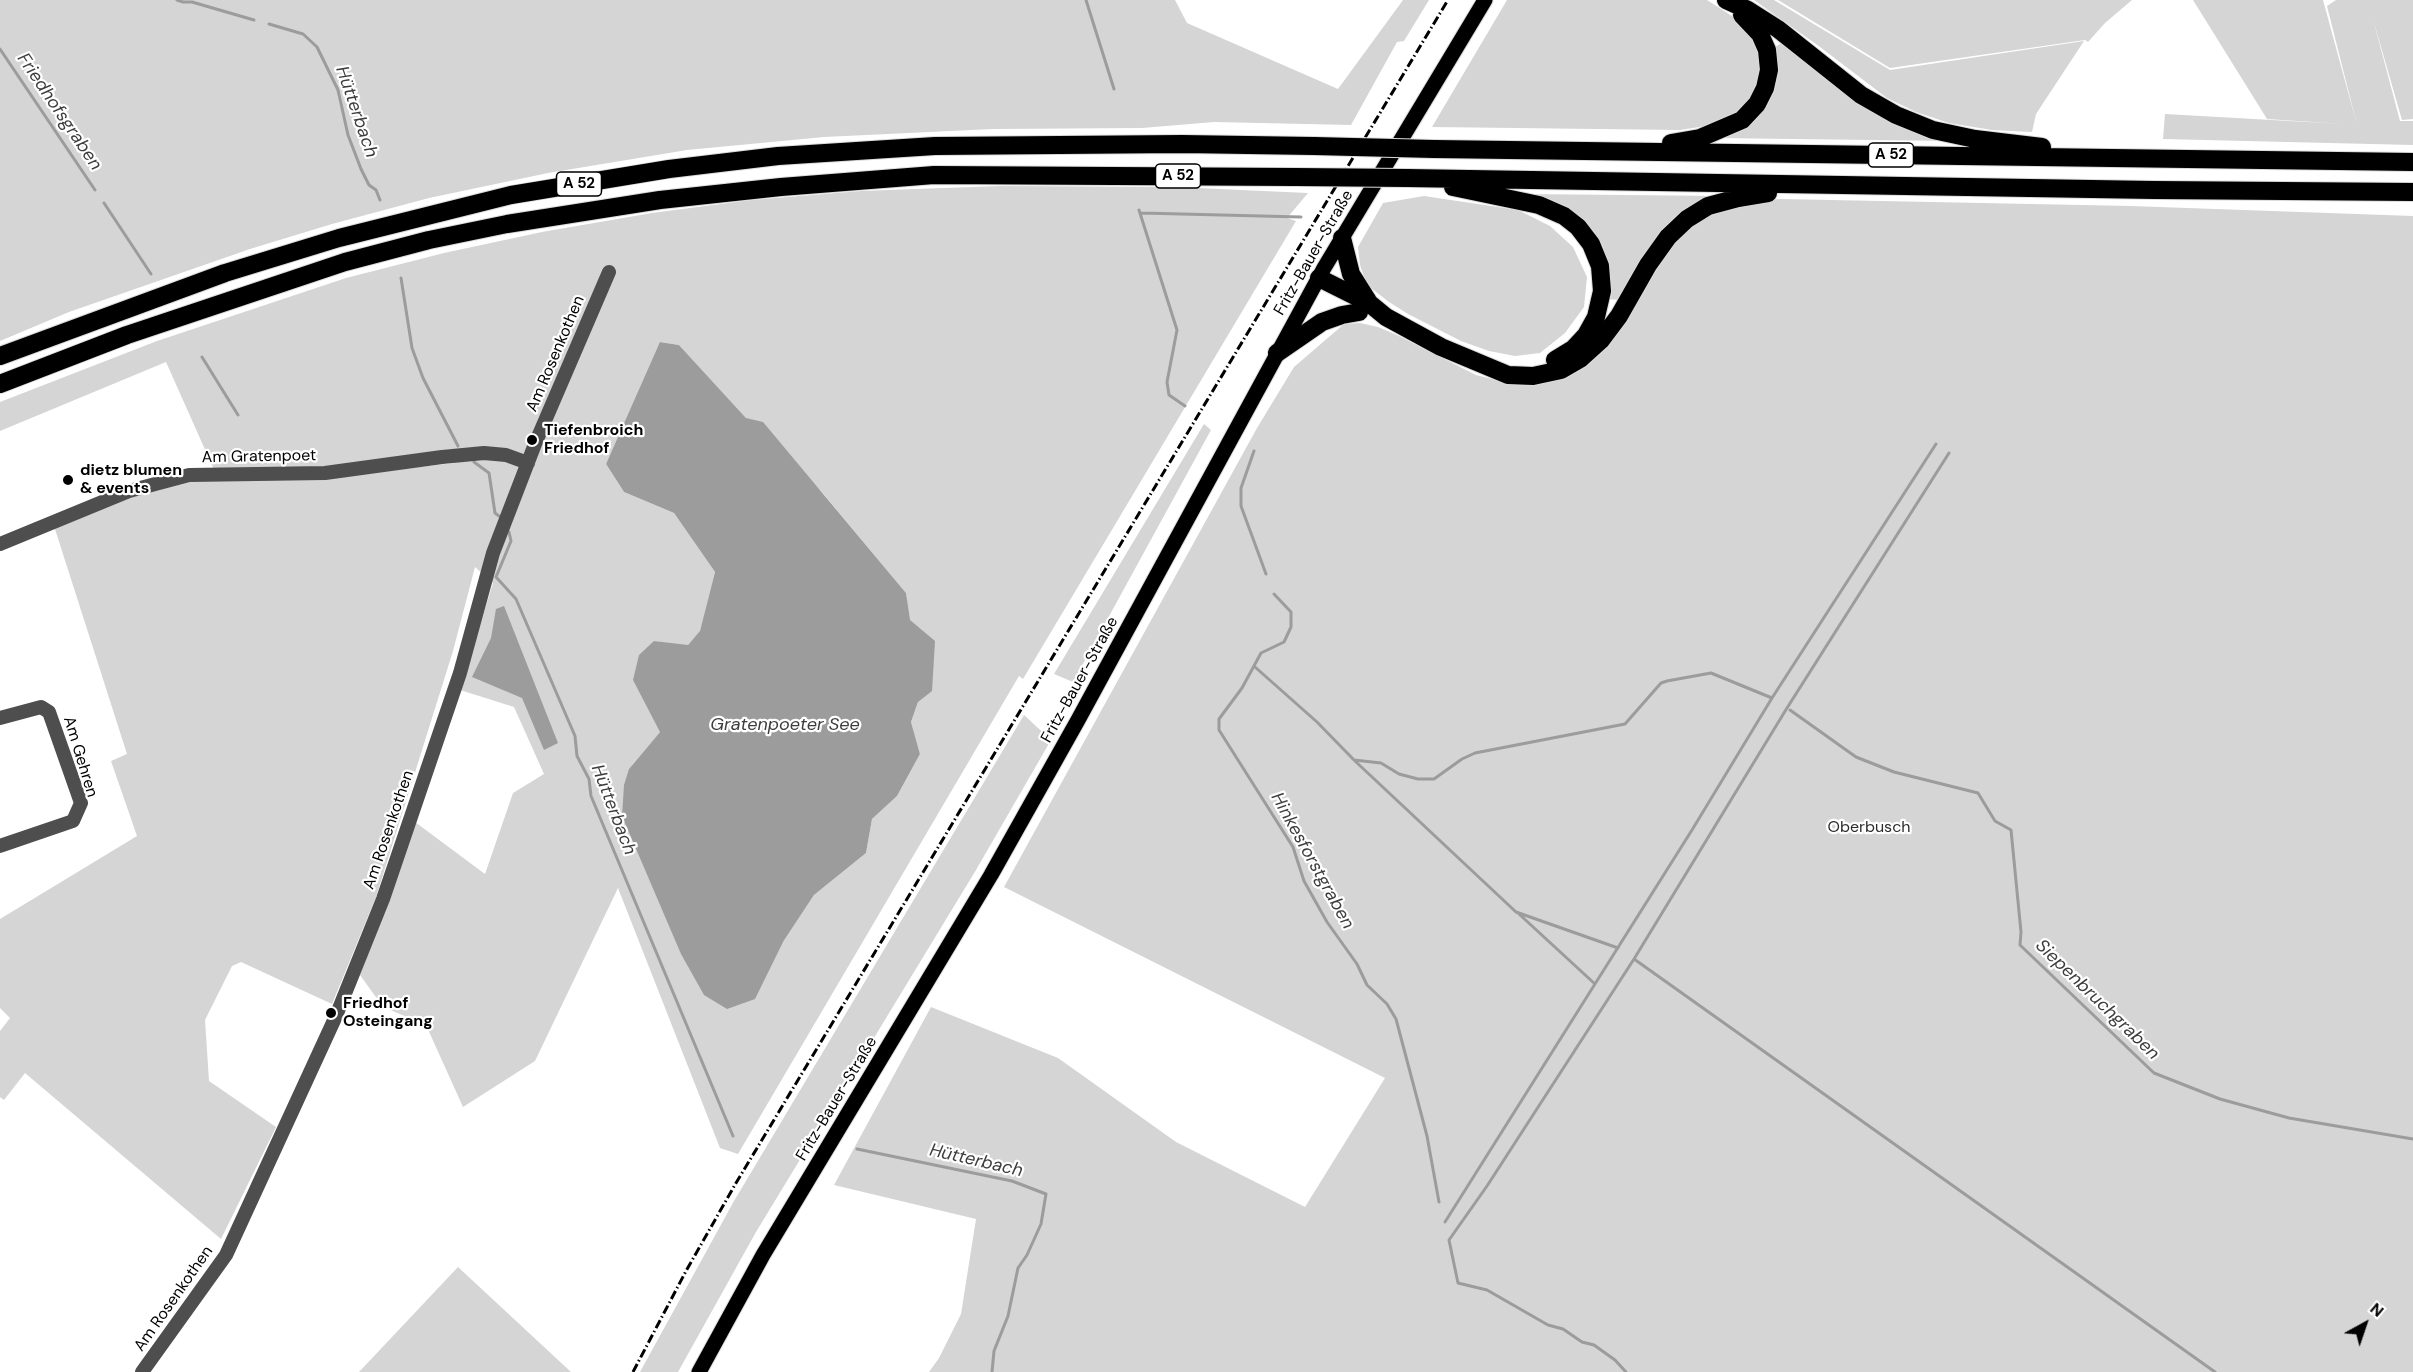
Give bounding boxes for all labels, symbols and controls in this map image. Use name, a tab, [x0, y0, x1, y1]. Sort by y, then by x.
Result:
water label: Friedhofsgraben	[12, 49, 106, 175]
water label: Hütterbach	[330, 64, 382, 160]
road number: A 52	[1868, 143, 1914, 167]
road number: A 52	[1156, 164, 1200, 188]
road number: A 52	[556, 172, 602, 196]
street label: Fritz-Bauer-Straße	[1270, 187, 1358, 319]
street label: Am Rosenkothen	[523, 293, 589, 415]
place label: Tiefenbroich Friedhof	[544, 421, 643, 459]
marker: Tiefenbroich Friedhof	[525, 433, 539, 447]
street label: Am Gratenpoet	[202, 446, 316, 468]
place label: dietz blumen & events	[80, 461, 182, 499]
marker: dietz blumen & events	[61, 473, 75, 487]
street label: Fritz-Bauer-Straße	[1037, 614, 1123, 746]
street label: Am Gehren	[59, 714, 101, 800]
water label: Gratenpoeter See	[710, 714, 860, 736]
water label: Hütterbach	[586, 762, 640, 858]
street label: Am Rosenkothen	[360, 768, 418, 892]
water label: Hinkesforstgraben	[1266, 789, 1358, 933]
park label: Oberbusch	[1828, 818, 1910, 838]
water label: Siepenbruchgraben	[2030, 935, 2164, 1065]
place label: Friedhof Osteingang	[343, 994, 433, 1032]
marker: Friedhof Osteingang	[324, 1006, 338, 1020]
street label: Fritz-Bauer-Straße	[792, 1033, 882, 1165]
water label: Hütterbach	[927, 1140, 1025, 1182]
street label: Am Rosenkothen	[130, 1243, 218, 1355]
north arrow	[2335, 1294, 2395, 1354]
text: N	[2366, 1298, 2388, 1322]

